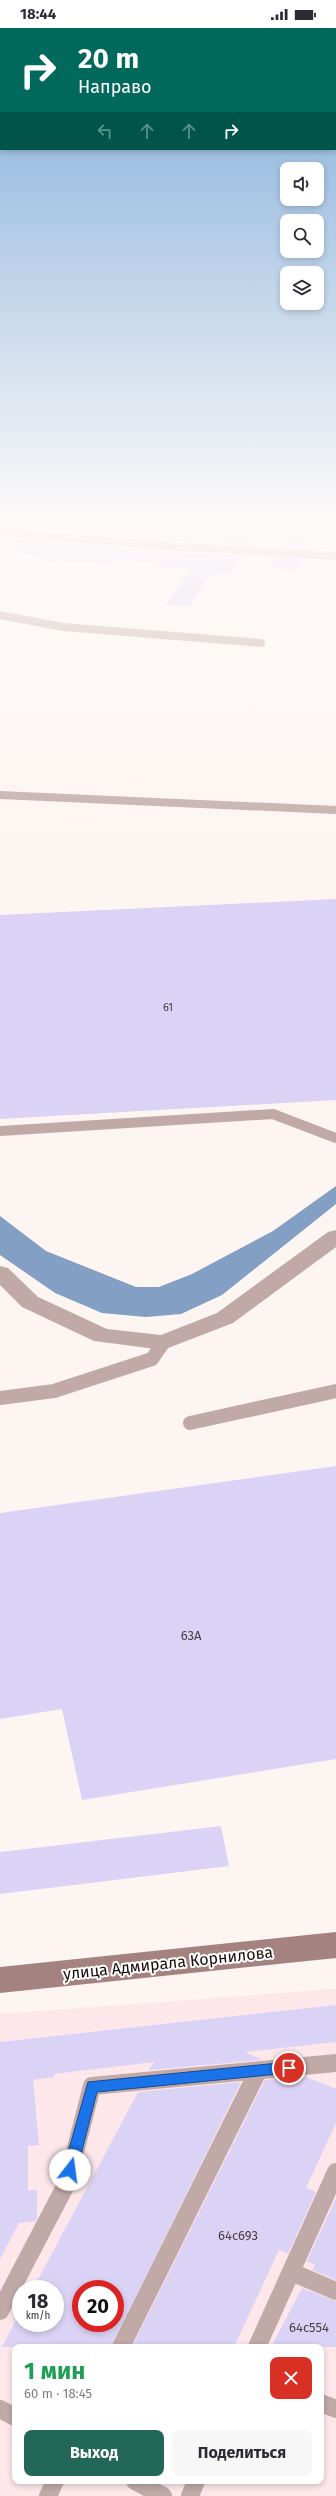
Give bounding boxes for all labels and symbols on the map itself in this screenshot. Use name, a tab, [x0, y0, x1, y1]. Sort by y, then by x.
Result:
house number: 61	[163, 1001, 173, 1014]
house number: 63А	[181, 1628, 202, 1643]
street label: улица Адмирала Корнилова	[62, 1943, 274, 1983]
pin	[272, 2051, 306, 2085]
position arrow	[49, 2149, 91, 2191]
house number: 64с693	[218, 2228, 258, 2243]
speed limit sign: 20	[72, 2280, 124, 2332]
house number: 64с554	[289, 2320, 329, 2335]

